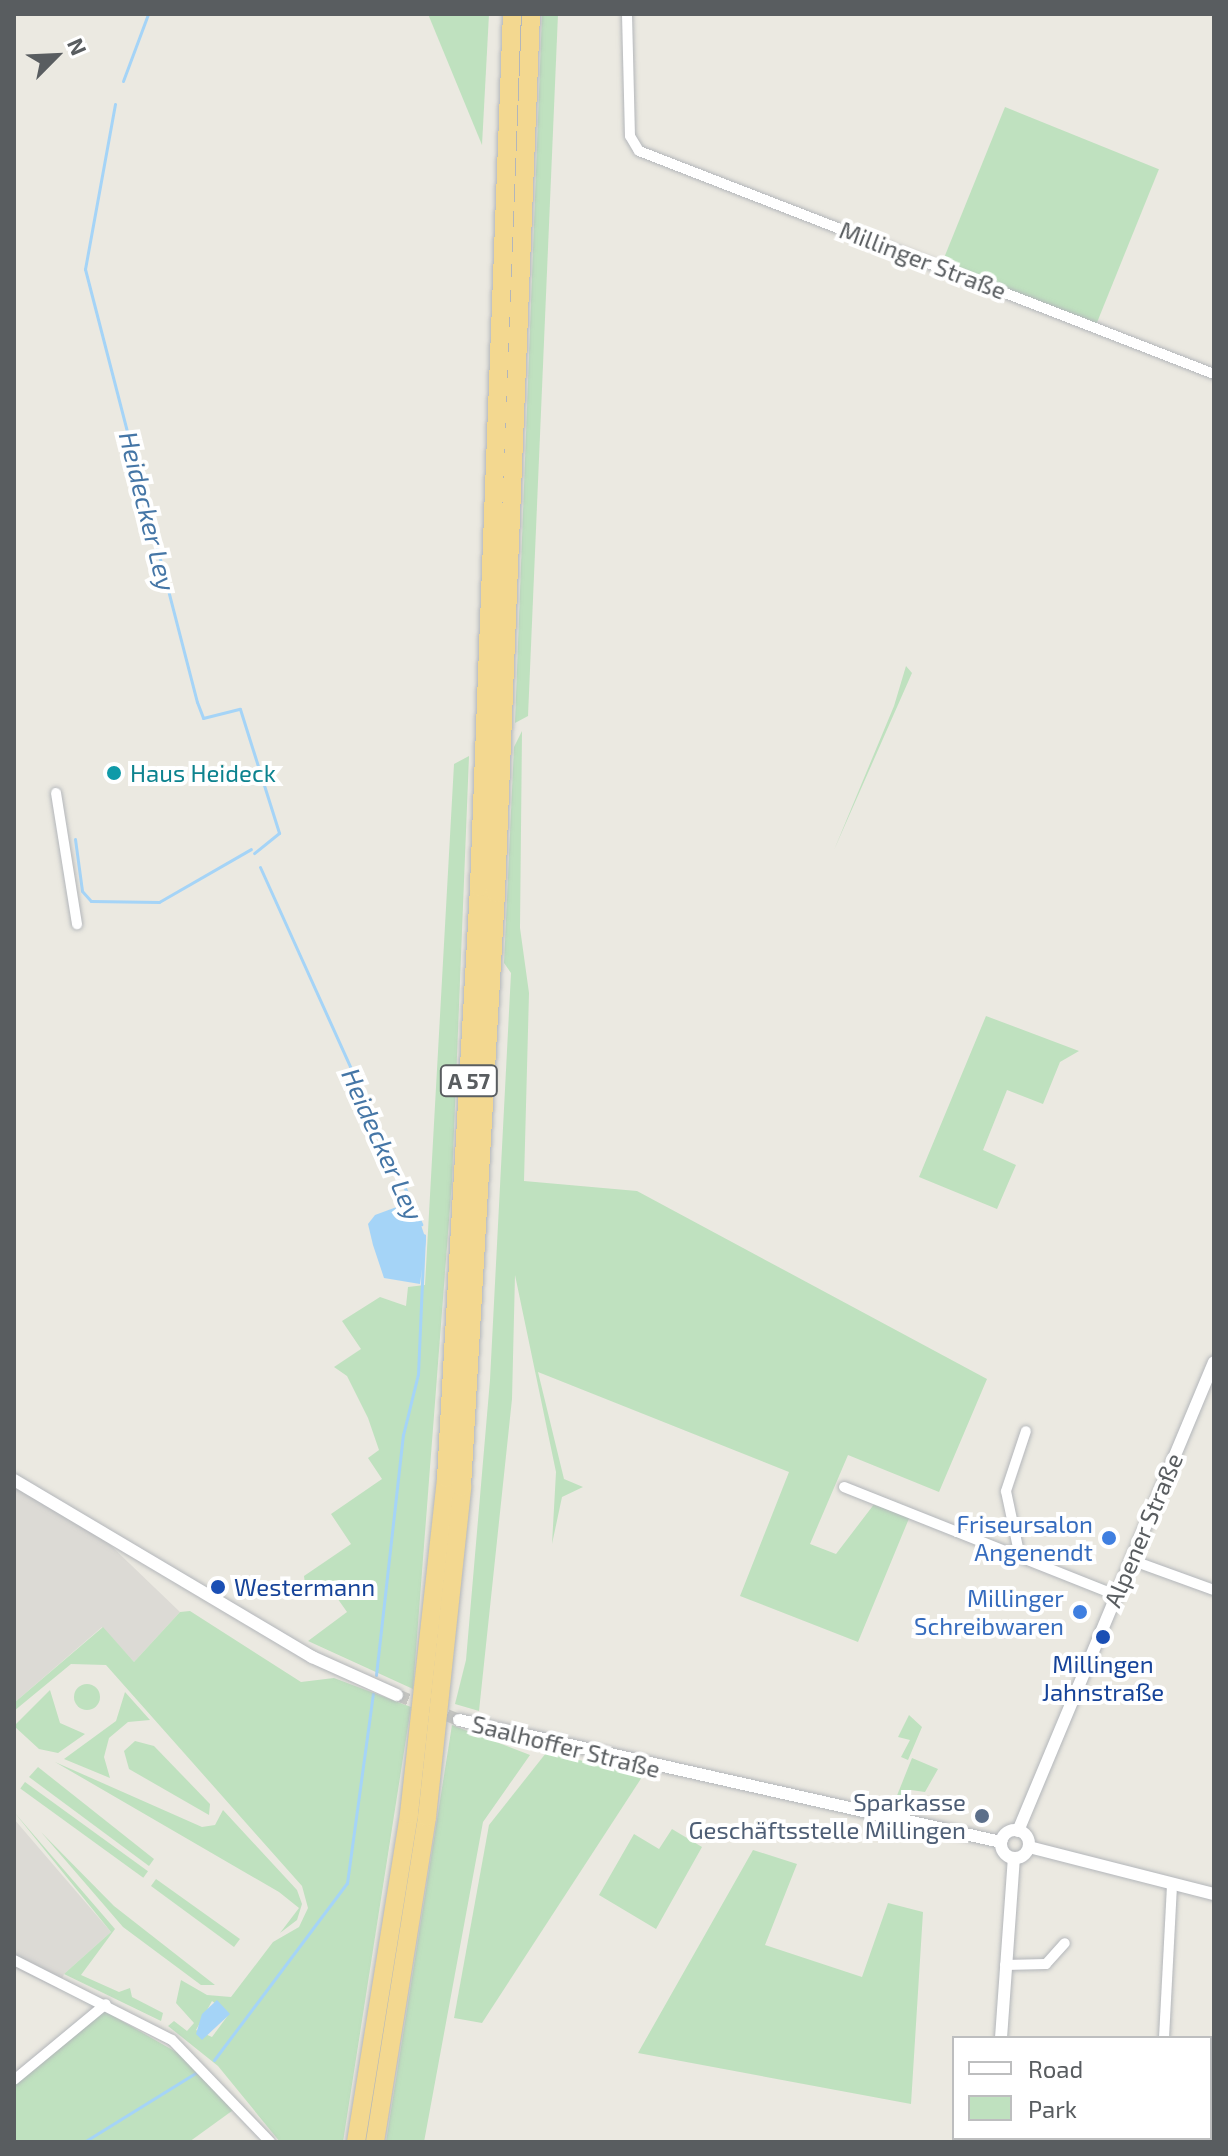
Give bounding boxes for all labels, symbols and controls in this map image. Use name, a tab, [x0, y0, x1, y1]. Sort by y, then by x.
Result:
north arrow	[16, 16, 96, 96]
text: N	[63, 34, 93, 59]
street label: Millinger Straße	[835, 215, 1011, 305]
water label: Heidecker Ley	[113, 428, 183, 594]
place label: Haus Heideck	[130, 759, 276, 787]
marker: Haus Heideck	[105, 764, 123, 782]
water label: Heidecker Ley	[335, 1063, 431, 1225]
road number: A 57	[439, 1063, 499, 1099]
street label: Alpener Straße	[1098, 1448, 1188, 1612]
place label: Friseursalon Angenendt	[956, 1510, 1093, 1566]
marker: Friseursalon Angenendt	[1100, 1529, 1118, 1547]
place label: Westermann	[234, 1573, 375, 1601]
marker: Westermann	[209, 1578, 227, 1596]
place label: Millinger Schreibwaren	[914, 1584, 1064, 1640]
marker: Millinger Schreibwaren	[1071, 1603, 1089, 1621]
marker: Millingen Jahnstraße	[1094, 1628, 1112, 1646]
place label: Millingen Jahnstraße	[1042, 1650, 1164, 1706]
street label: Saalhoffer Straße	[469, 1709, 663, 1783]
place label: Sparkasse Geschäftsstelle Millingen	[689, 1788, 966, 1844]
marker: Sparkasse Geschäftsstelle Millingen	[973, 1807, 991, 1825]
legend	[952, 2036, 1212, 2140]
text: Road	[1028, 2054, 1083, 2083]
text: Park	[1028, 2094, 1077, 2123]

